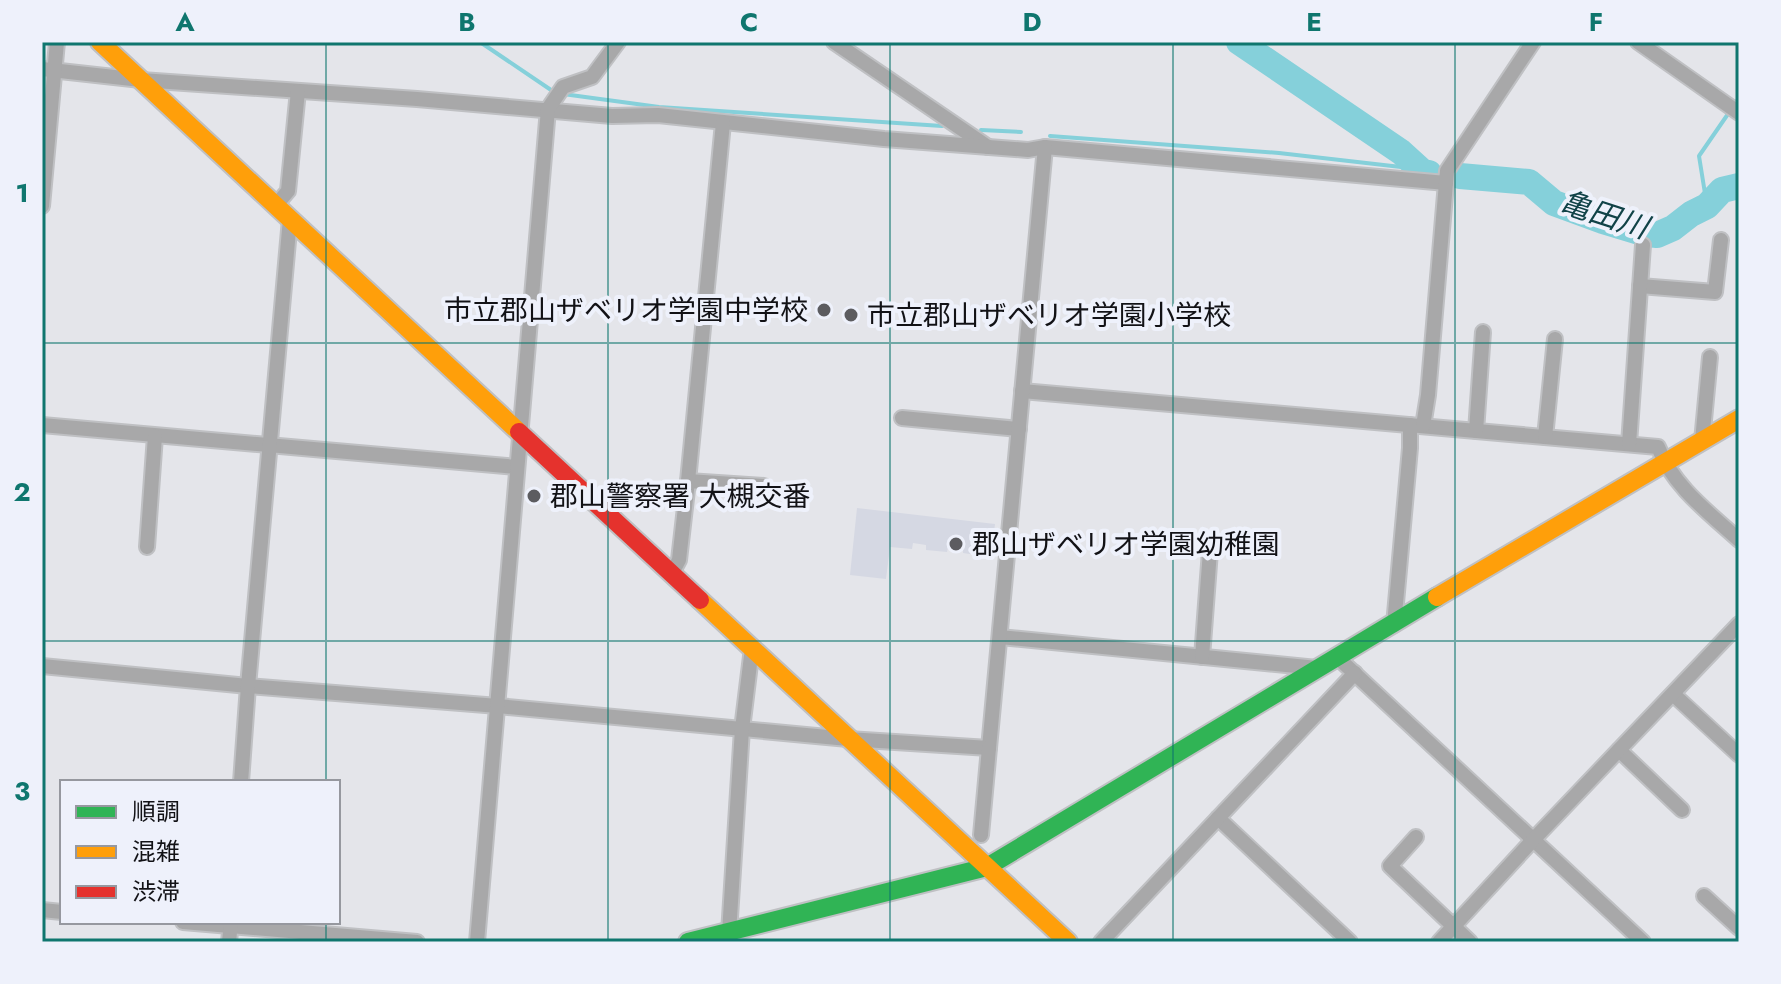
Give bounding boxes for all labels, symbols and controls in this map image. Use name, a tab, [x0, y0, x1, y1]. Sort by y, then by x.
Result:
text: A	[174, 3, 195, 41]
text: B	[458, 3, 476, 41]
text: C	[740, 3, 758, 41]
text: D	[1022, 3, 1042, 41]
text: E	[1306, 3, 1322, 41]
text: F	[1589, 3, 1603, 41]
text: 1	[15, 174, 29, 212]
water label: 亀田川	[1555, 180, 1656, 250]
place label: 市立郡山ザベリオ学園中学校	[444, 290, 808, 331]
place label: 市立郡山ザベリオ学園小学校	[867, 295, 1231, 336]
marker: 市立郡山ザベリオ学園中学校	[815, 301, 833, 319]
marker: 市立郡山ザベリオ学園小学校	[842, 306, 860, 324]
text: 2	[13, 473, 31, 511]
place label: 郡山警察署 大槻交番	[550, 476, 810, 517]
marker: 郡山警察署 大槻交番	[525, 487, 543, 505]
place label: 郡山ザベリオ学園幼稚園	[972, 524, 1280, 565]
marker: 郡山ザベリオ学園幼稚園	[947, 535, 965, 553]
text: 3	[14, 772, 30, 810]
legend	[60, 780, 340, 924]
text: 順調	[132, 794, 180, 829]
text: 混雑	[132, 834, 180, 869]
text: 渋滞	[132, 874, 180, 909]

